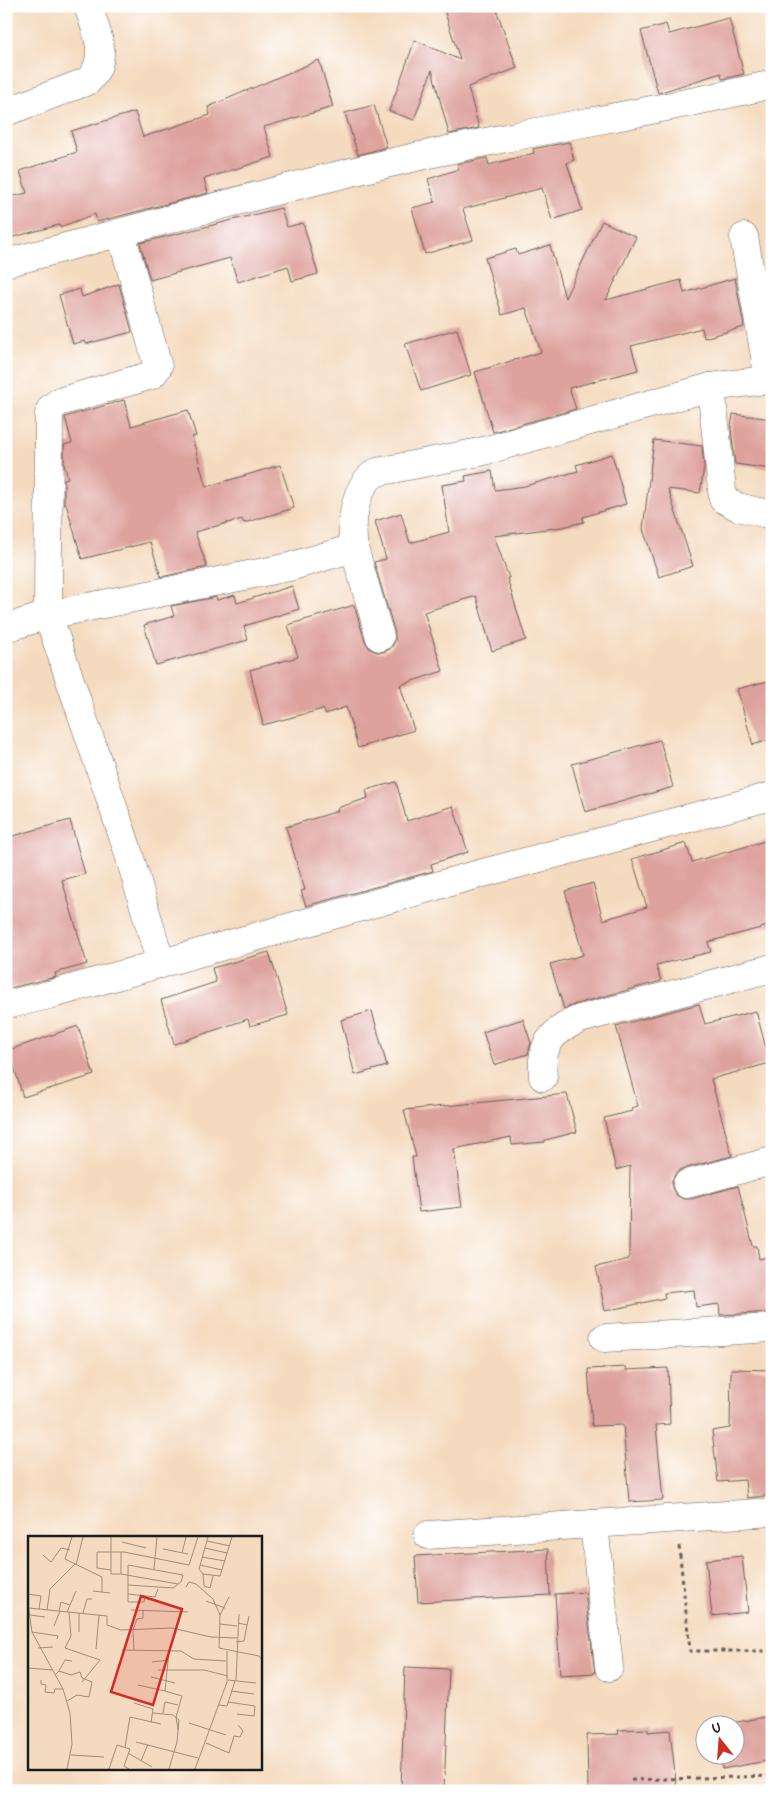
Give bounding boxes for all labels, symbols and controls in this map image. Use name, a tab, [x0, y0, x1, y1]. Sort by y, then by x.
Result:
inset map	[28, 1536, 261, 1770]
north arrow	[696, 1714, 746, 1764]
text: U	[710, 1717, 723, 1737]

